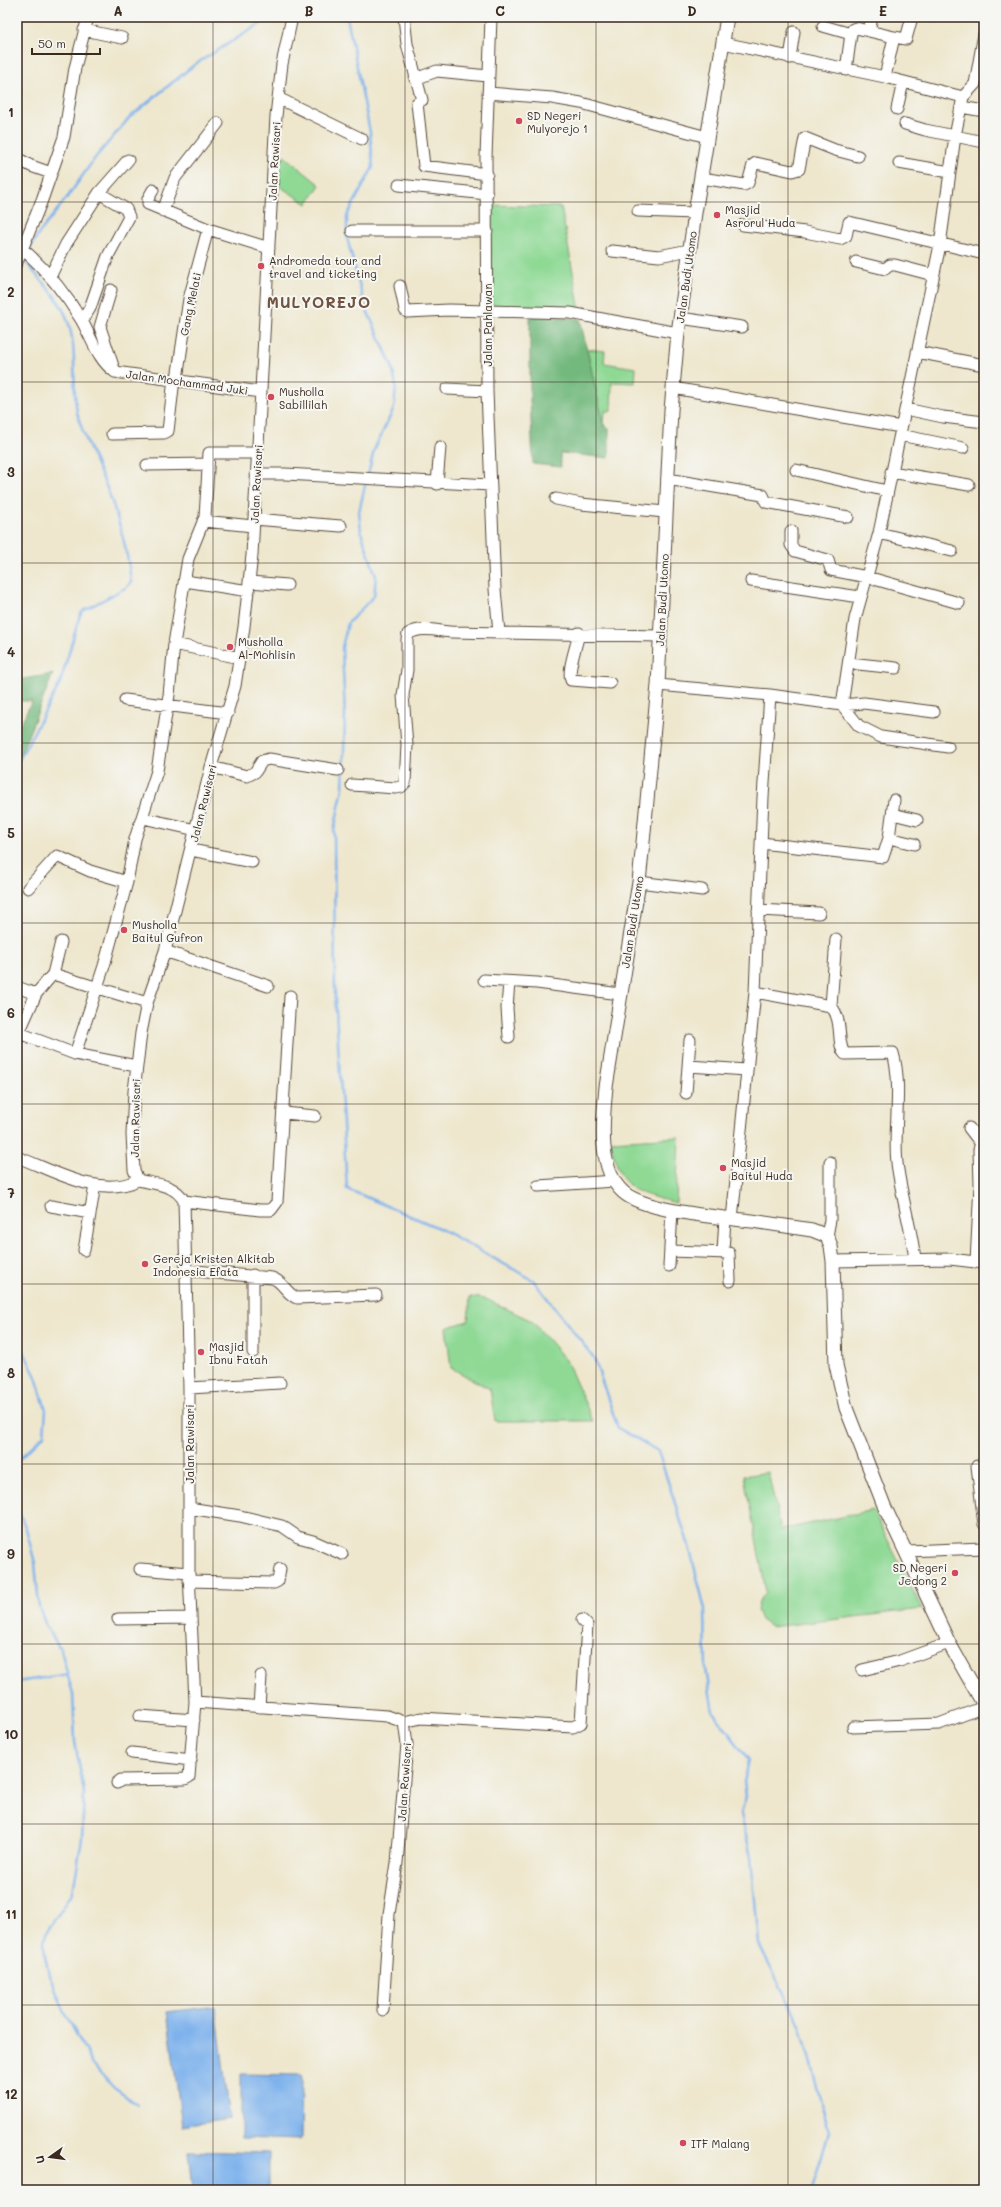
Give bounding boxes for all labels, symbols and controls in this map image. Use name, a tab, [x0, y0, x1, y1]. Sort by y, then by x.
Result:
text: A	[113, 2, 123, 19]
text: B	[305, 2, 314, 19]
text: C	[495, 2, 505, 19]
text: D	[687, 2, 697, 19]
text: E	[879, 2, 887, 19]
scale bar	[32, 30, 100, 56]
text: 50 m	[38, 35, 66, 51]
text: 1	[8, 103, 14, 120]
place label: SD Negeri Mulyorejo 1	[527, 108, 588, 136]
marker: SD Negeri Mulyorejo 1	[514, 116, 524, 126]
street label: Jalan Rawisari	[264, 121, 284, 201]
place label: Masjid Asrorul Huda	[725, 202, 796, 230]
marker: Masjid Asrorul Huda	[712, 210, 722, 220]
street label: Jalan Budi Utomo	[672, 230, 700, 324]
place label: Andromeda tour and travel and ticketing	[269, 253, 381, 281]
marker: Andromeda tour and travel and ticketing	[256, 261, 266, 271]
street label: Gang Melati	[176, 271, 204, 337]
text: 2	[7, 283, 15, 300]
street label: Jalan Pahlawan	[480, 284, 495, 367]
district label: MULYOREJO	[267, 292, 371, 312]
street label: Jalan Mochammad Juki	[125, 366, 249, 398]
place label: Musholla Sabillilah	[279, 384, 327, 412]
marker: Musholla Sabillilah	[266, 392, 276, 402]
street label: Jalan Rawisari	[246, 444, 266, 524]
text: 3	[7, 463, 15, 480]
street label: Jalan Budi Utomo	[652, 553, 672, 647]
place label: Musholla Al-Mohlisin	[238, 634, 295, 662]
marker: Musholla Al-Mohlisin	[225, 642, 235, 652]
text: 4	[7, 643, 15, 660]
street label: Jalan Rawisari	[186, 763, 220, 843]
text: 5	[7, 824, 15, 841]
street label: Jalan Budi Utomo	[617, 875, 647, 969]
place label: Musholla Baitul Gufron	[132, 917, 203, 945]
marker: Musholla Baitul Gufron	[119, 925, 129, 935]
text: 6	[7, 1004, 15, 1021]
street label: Jalan Rawisari	[127, 1078, 143, 1158]
place label: Masjid Baitul Huda	[731, 1155, 793, 1183]
marker: Masjid Baitul Huda	[718, 1163, 728, 1173]
text: 7	[7, 1184, 15, 1201]
place label: Gereja Kristen Alkitab Indonesia Efata	[153, 1251, 275, 1279]
marker: Gereja Kristen Alkitab Indonesia Efata	[140, 1259, 150, 1269]
place label: Masjid Ibnu Fatah	[209, 1339, 267, 1367]
marker: Masjid Ibnu Fatah	[196, 1347, 206, 1357]
text: 8	[7, 1364, 15, 1381]
street label: Jalan Rawisari	[182, 1404, 197, 1484]
text: 9	[7, 1545, 15, 1562]
place label: SD Negeri Jedong 2	[893, 1560, 947, 1588]
marker: SD Negeri Jedong 2	[950, 1568, 960, 1578]
text: 10	[4, 1725, 18, 1742]
street label: Jalan Rawisari	[394, 1742, 414, 1822]
text: 11	[5, 1905, 17, 1922]
text: 12	[4, 2085, 18, 2102]
place label: ITF Malang	[691, 2136, 749, 2151]
north arrow	[30, 2137, 70, 2177]
marker: ITF Malang	[678, 2138, 688, 2148]
text: U	[32, 2154, 48, 2165]

